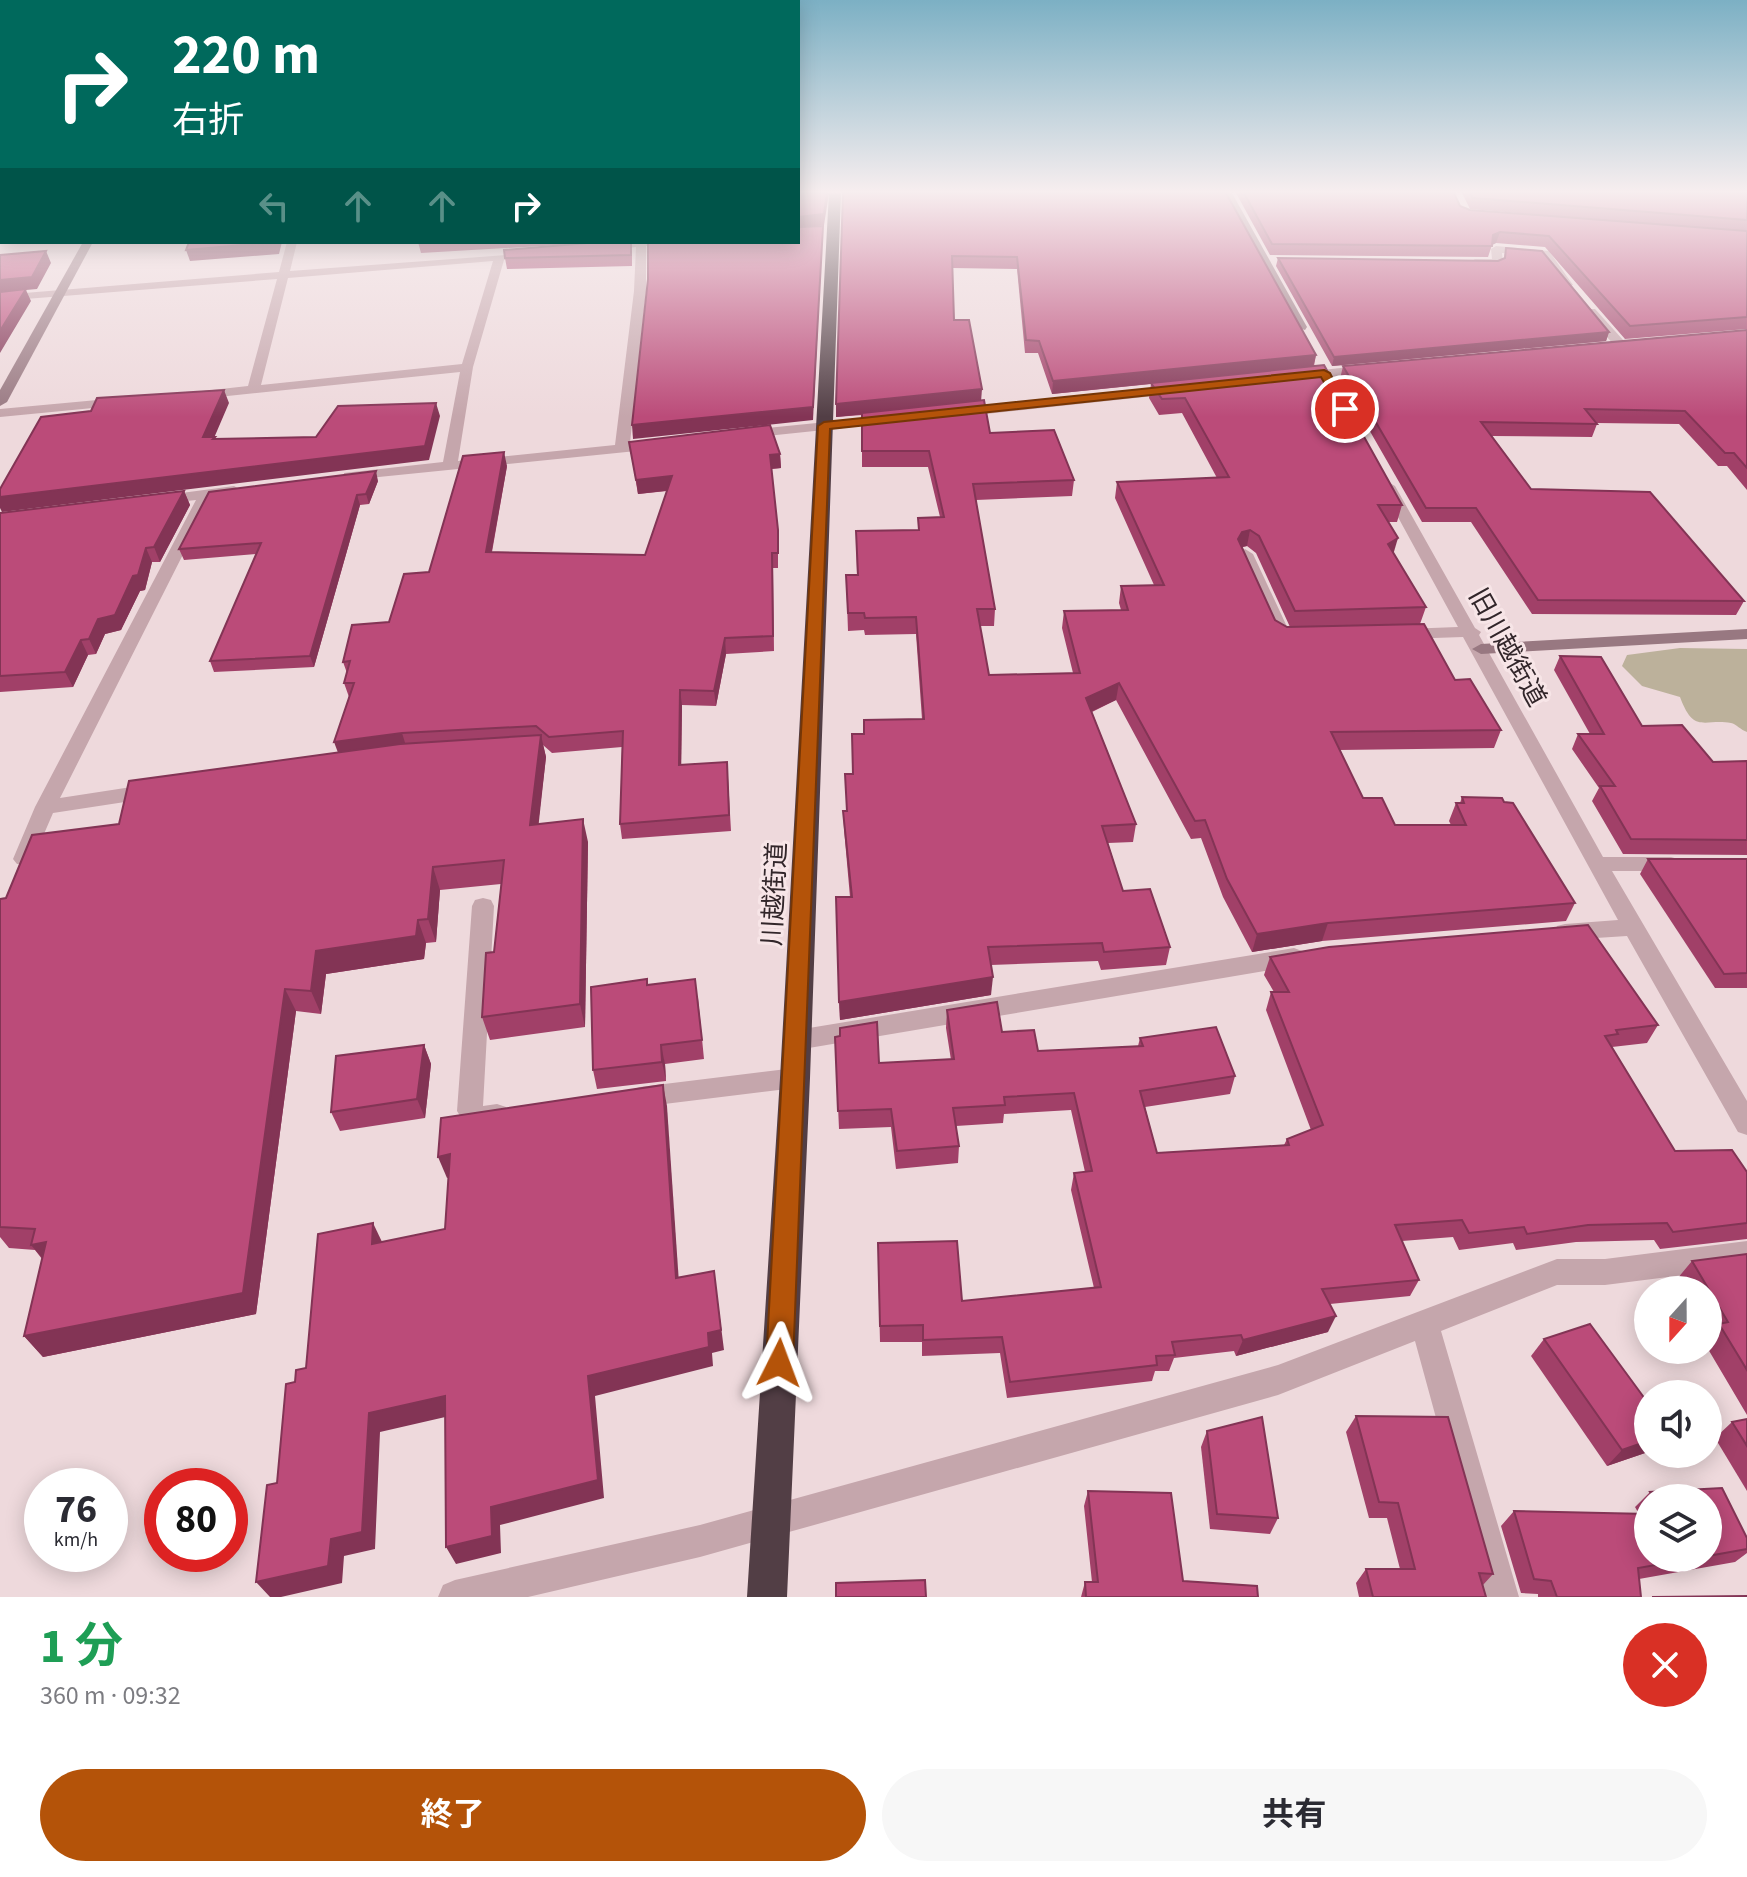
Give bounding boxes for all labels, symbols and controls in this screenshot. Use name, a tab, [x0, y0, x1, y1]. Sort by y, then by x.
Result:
text: 220 m	[172, 16, 320, 95]
icon: right	[40, 32, 144, 136]
text: 右折	[172, 95, 244, 146]
icon: left	[252, 184, 296, 228]
icon: ahead	[336, 184, 380, 228]
icon: ahead	[420, 184, 464, 228]
icon: right	[504, 184, 548, 228]
pin	[1311, 375, 1379, 443]
icon: arrive	[1323, 387, 1367, 431]
street label: 旧川越街道	[1460, 581, 1555, 713]
street label: 川越街道	[753, 841, 796, 947]
north arrow	[1634, 1276, 1722, 1364]
map controls	[1634, 1276, 1722, 1572]
position arrow	[737, 1321, 821, 1405]
button: sound	[1634, 1380, 1722, 1468]
speed limit sign: 80	[144, 1468, 248, 1572]
text: 76	[55, 1481, 97, 1538]
button: layers	[1634, 1484, 1722, 1572]
text: km/h	[54, 1526, 98, 1554]
text: 1 分	[40, 1613, 123, 1681]
button: close	[1623, 1623, 1707, 1707]
text: 360 m · 09:32	[40, 1677, 181, 1714]
button: 終了	[40, 1769, 866, 1861]
button: 共有	[882, 1769, 1707, 1861]

